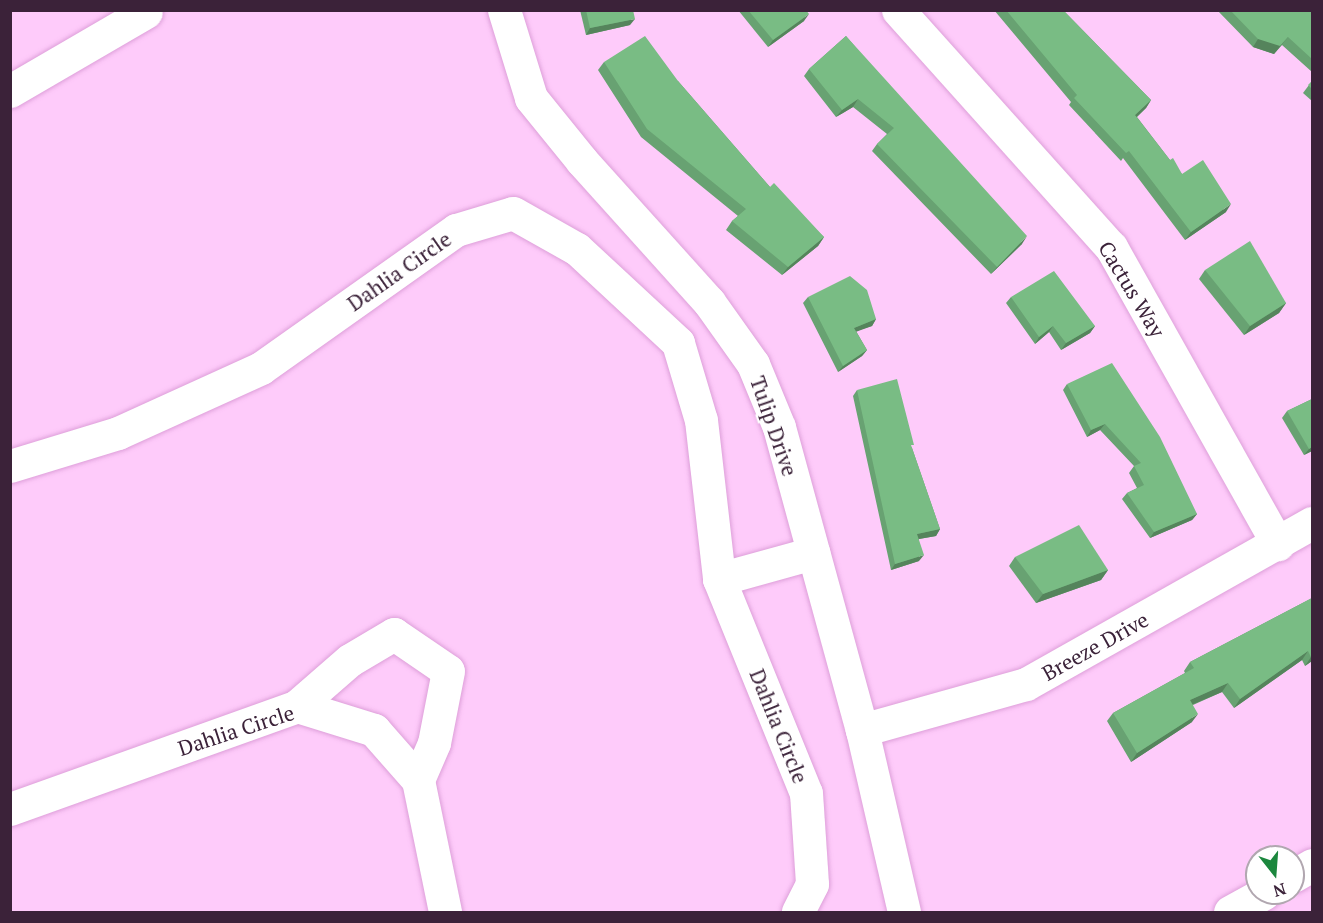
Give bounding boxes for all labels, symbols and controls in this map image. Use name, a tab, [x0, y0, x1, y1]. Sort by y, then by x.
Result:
street label: Dahlia Circle	[342, 226, 456, 316]
street label: Cactus Way	[1094, 236, 1170, 342]
street label: Tulip Drive	[745, 373, 803, 479]
street label: Breeze Drive	[1037, 606, 1153, 686]
street label: Dahlia Circle	[745, 665, 813, 787]
street label: Dahlia Circle	[175, 699, 297, 761]
north arrow	[1245, 845, 1305, 905]
text: N	[1271, 878, 1289, 903]

